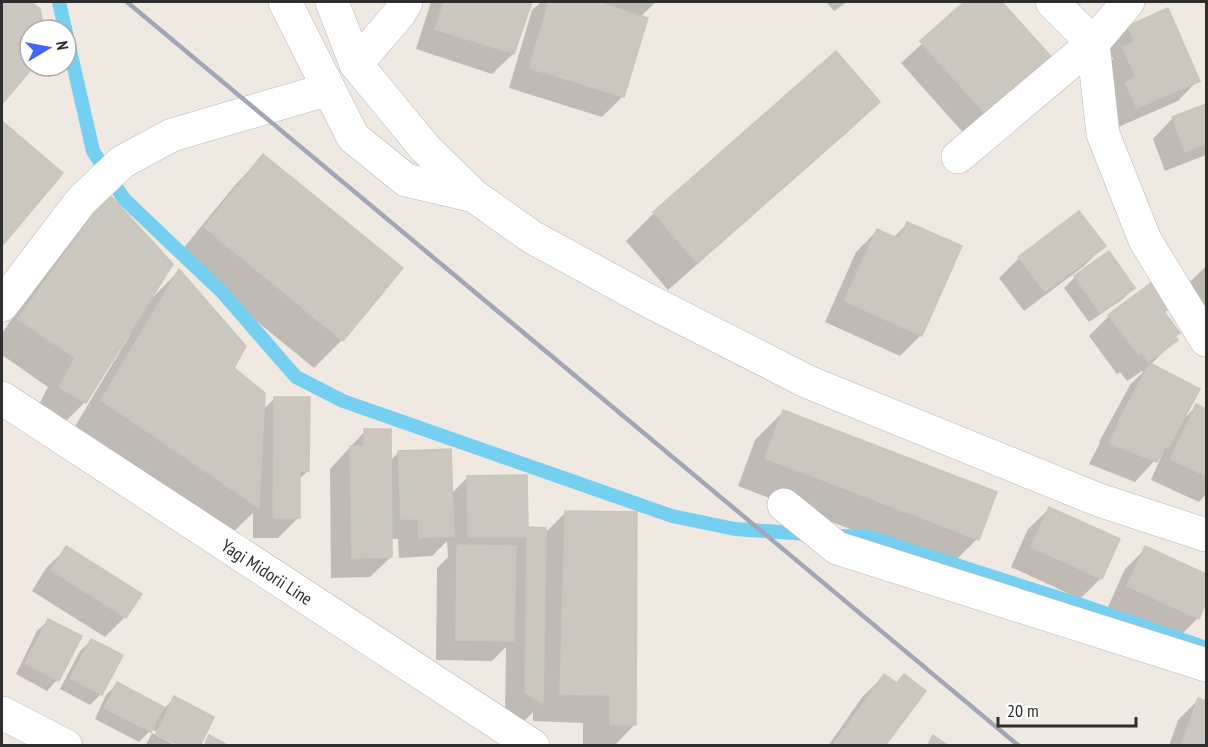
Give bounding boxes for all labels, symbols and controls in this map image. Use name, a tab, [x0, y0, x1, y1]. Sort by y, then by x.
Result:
north arrow	[18, 18, 78, 78]
text: N	[52, 39, 73, 51]
street label: Yagi Midorii Line	[217, 534, 317, 610]
scale bar	[998, 690, 1136, 728]
text: 20 m	[1007, 699, 1039, 722]

